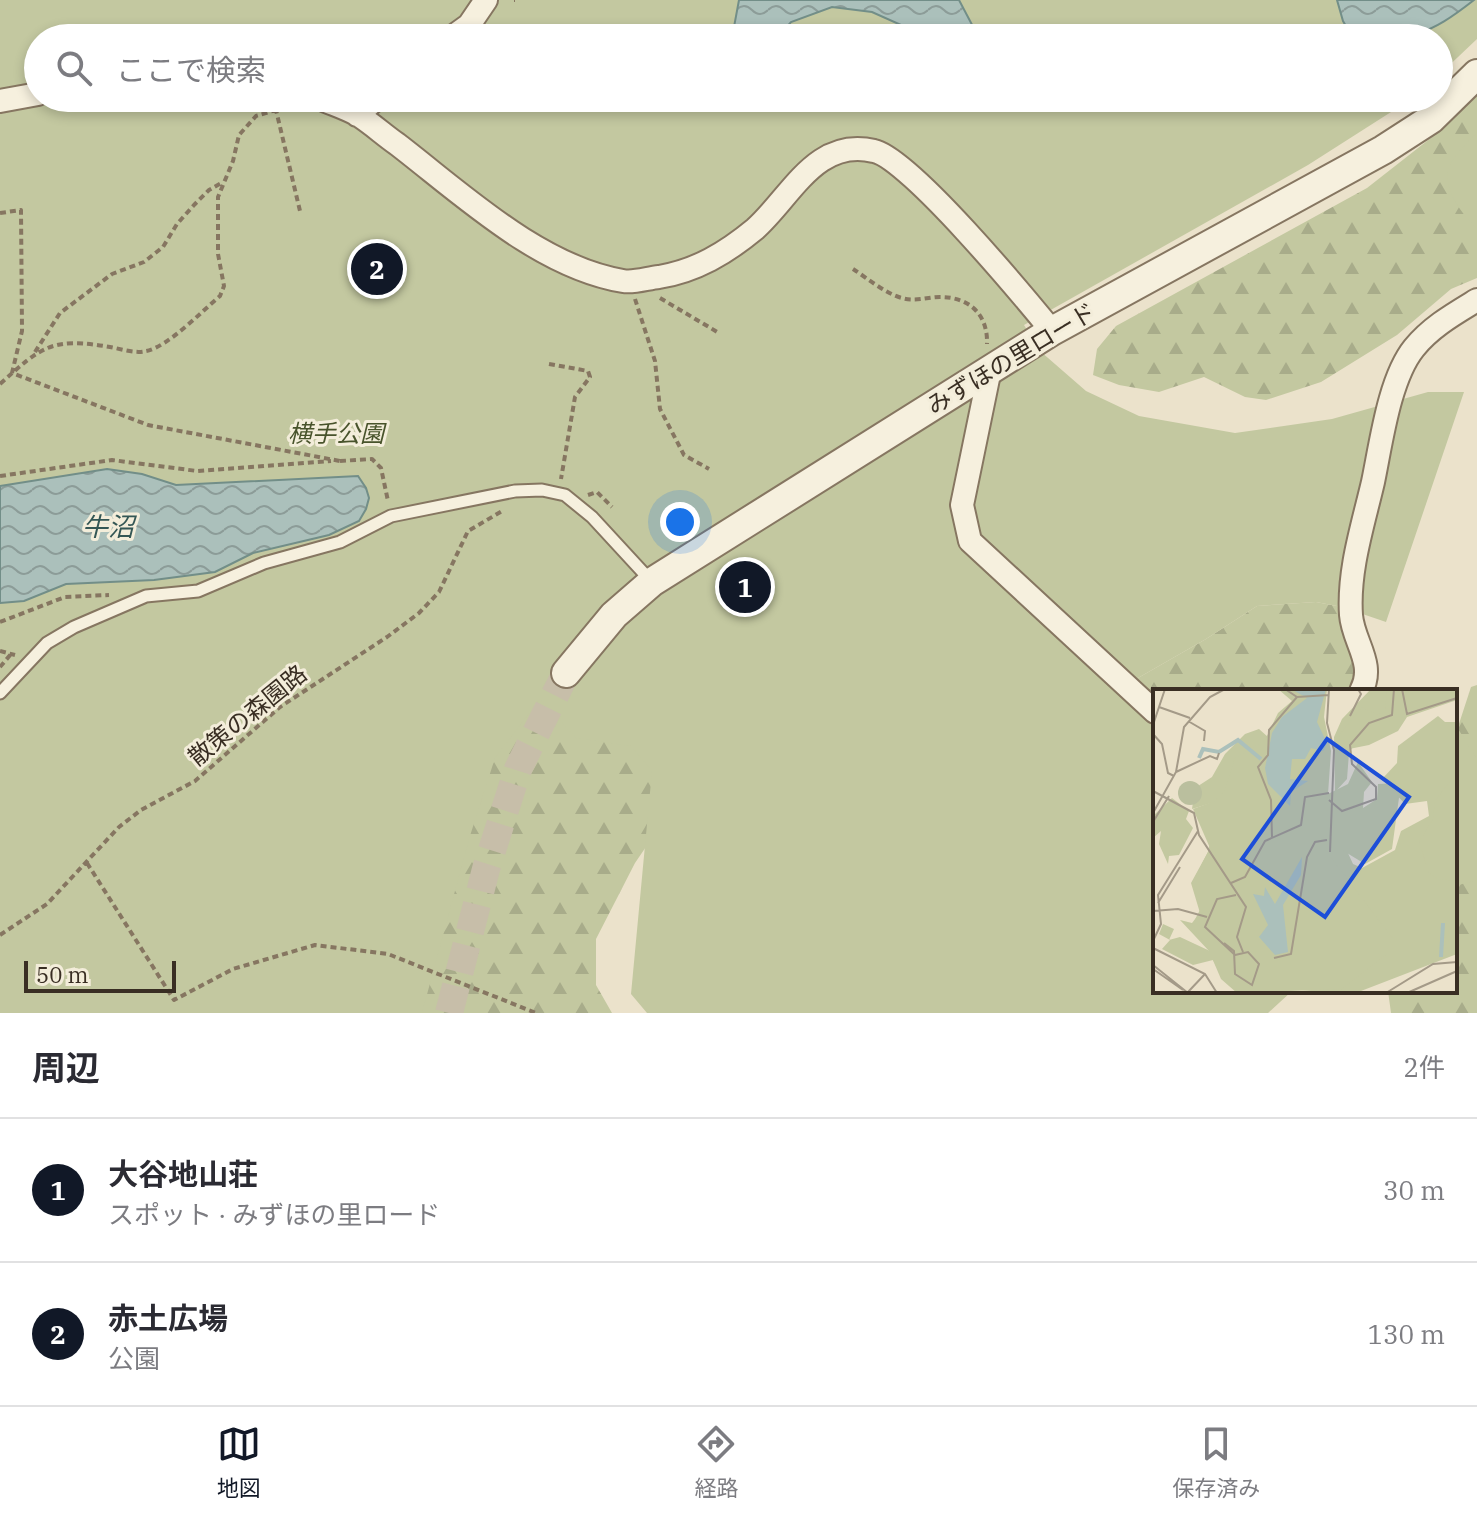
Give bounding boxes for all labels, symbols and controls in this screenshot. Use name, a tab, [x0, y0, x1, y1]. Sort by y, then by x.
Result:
search box	[24, 24, 1453, 112]
icon: search	[52, 46, 96, 90]
text: ここで検索	[116, 50, 266, 89]
pin: 2	[351, 239, 403, 299]
street label: みずほの里ロード	[920, 295, 1102, 421]
park label: 横手公園	[288, 417, 387, 449]
your location	[660, 502, 700, 542]
water label: 牛沼	[82, 509, 138, 543]
pin: 1	[719, 557, 771, 617]
street label: 散策の森園路	[181, 657, 313, 773]
inset map	[1153, 689, 1457, 993]
scale bar	[24, 957, 176, 993]
text: 50 m	[36, 960, 88, 989]
text: 周辺	[32, 1045, 100, 1089]
text: 2件	[1403, 1050, 1445, 1084]
text: 大谷地山荘	[108, 1154, 258, 1193]
text: 1	[50, 1173, 66, 1207]
text: 30 m	[1383, 1173, 1445, 1207]
text: スポット · みずほの里ロード	[108, 1197, 441, 1231]
text: 赤土広場	[108, 1298, 228, 1337]
text: 2	[50, 1317, 66, 1351]
text: 130 m	[1367, 1317, 1445, 1351]
text: 公園	[108, 1341, 160, 1375]
tab: 地図	[217, 1422, 261, 1502]
tab: 経路	[694, 1422, 738, 1502]
tab: 保存済み	[1172, 1422, 1260, 1502]

